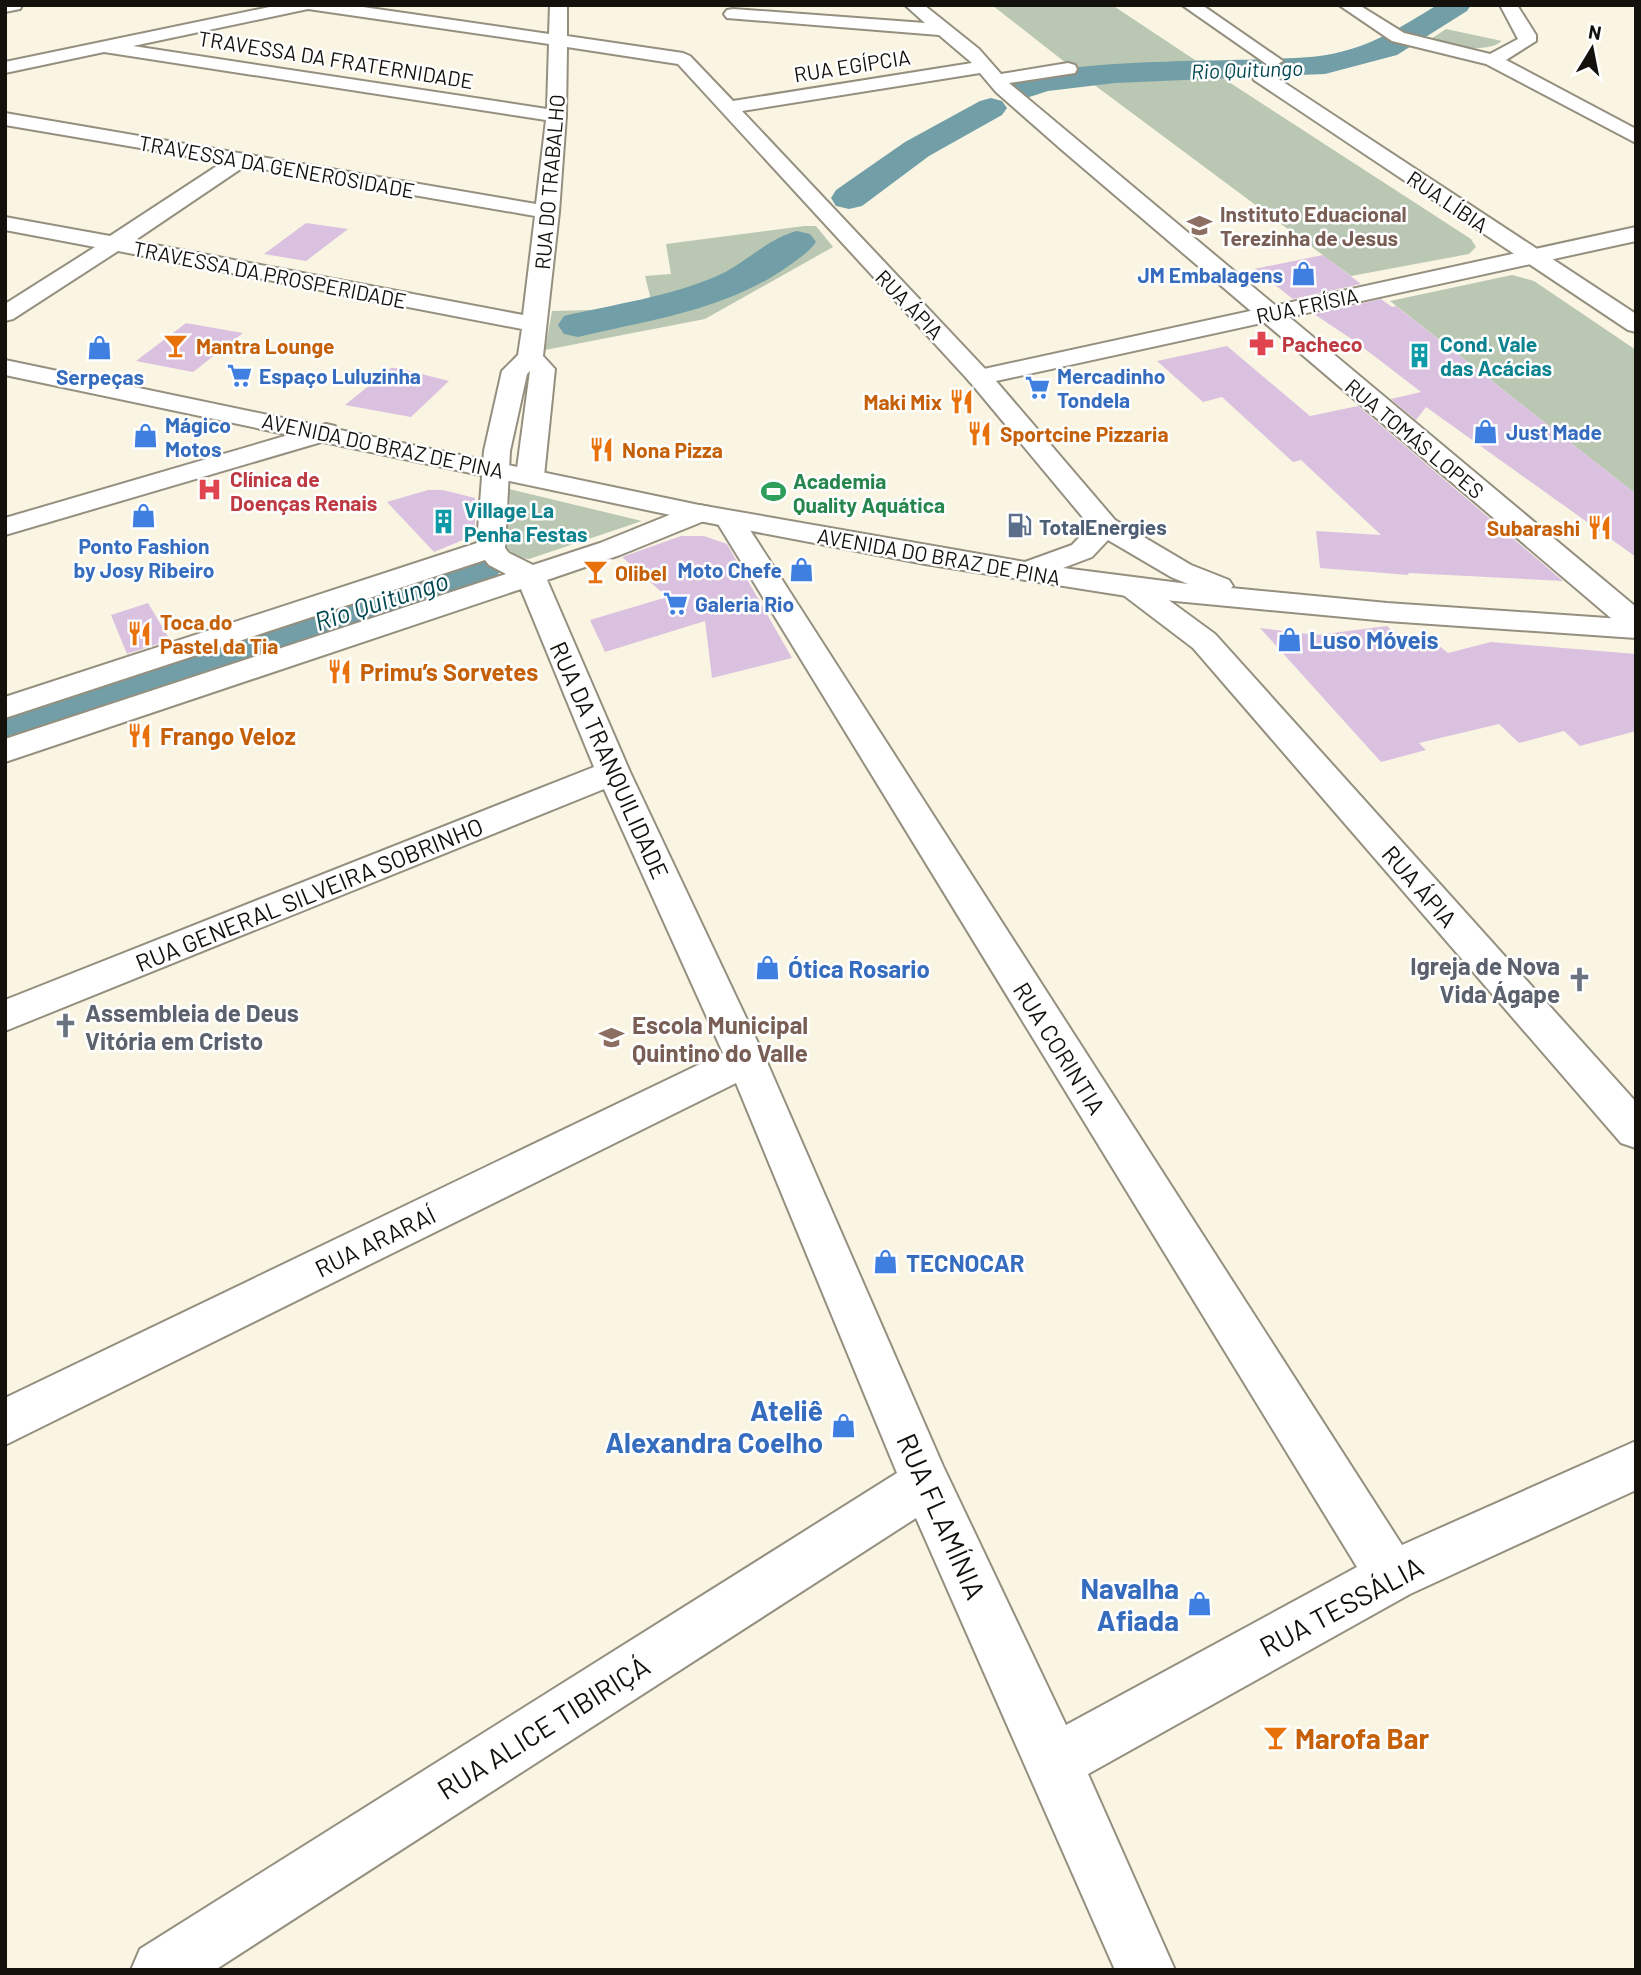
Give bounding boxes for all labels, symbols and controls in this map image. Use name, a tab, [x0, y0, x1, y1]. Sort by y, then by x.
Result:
north arrow	[1557, 14, 1627, 84]
text: N	[1587, 19, 1603, 44]
street label: TRAVESSA DA FRATERNIDADE	[197, 25, 475, 93]
street label: RUA EGÍPCIA	[792, 43, 912, 87]
water label: Rio Quitungo	[1191, 55, 1303, 83]
street label: RUA DO TRABALHO	[529, 93, 569, 271]
street label: TRAVESSA DA GENEROSIDADE	[137, 129, 417, 203]
street label: RUA LÍBIA	[1403, 165, 1493, 237]
place label: Instituto Eduacional Terezinha de Jesus	[1220, 201, 1407, 250]
school or university icon: Instituto Eduacional Terezinha de Jesus	[1186, 211, 1214, 239]
street label: TRAVESSA DA PROSPERIDADE	[131, 235, 409, 313]
shop icon: JM Embalagens	[1289, 260, 1317, 288]
place label: JM Embalagens	[1137, 262, 1283, 287]
street label: RUA ÁPIA	[871, 264, 949, 344]
street label: RUA FRÍSIA	[1254, 282, 1361, 328]
pharmacy icon: Pacheco	[1248, 329, 1276, 357]
bar icon: Mantra Lounge	[162, 331, 190, 359]
place label: Pacheco	[1282, 331, 1363, 356]
place label: Cond. Vale das Acácias	[1440, 331, 1552, 380]
shop icon: Serpeças	[86, 333, 114, 361]
place label: Mantra Lounge	[196, 333, 335, 358]
building icon: Cond. Vale das Acácias	[1406, 341, 1434, 369]
supermarket icon: Espaço Luluzinha	[225, 361, 253, 389]
place label: Espaço Luluzinha	[259, 363, 421, 388]
place label: Mercadinho Tondela	[1057, 363, 1165, 412]
place label: Serpeças	[56, 364, 144, 389]
supermarket icon: Mercadinho Tondela	[1023, 373, 1051, 401]
street label: RUA TOMÁS LOPES	[1341, 373, 1489, 503]
restaurant icon: Maki Mix	[948, 387, 976, 415]
place label: Maki Mix	[863, 389, 942, 414]
street label: AVENIDA DO BRAZ DE PINA	[260, 407, 506, 483]
place label: Mágico Motos	[165, 412, 231, 461]
shop icon: Just Made	[1472, 417, 1500, 445]
restaurant icon: Sportcine Pizzaria	[966, 419, 994, 447]
place label: Just Made	[1506, 419, 1602, 444]
place label: Sportcine Pizzaria	[1000, 421, 1169, 446]
shop icon: Mágico Motos	[131, 422, 159, 450]
restaurant icon: Nona Pizza	[588, 435, 616, 463]
place label: Nona Pizza	[622, 437, 723, 462]
place label: Clínica de Doenças Renais	[230, 466, 377, 515]
place label: Academia Quality Aquática	[793, 468, 945, 517]
hospital icon: Clínica de Doenças Renais	[196, 476, 224, 504]
sports icon: Academia Quality Aquática	[759, 478, 787, 506]
place label: Village La Penha Festas	[464, 497, 588, 546]
shop icon: Ponto Fashion by Josy Ribeiro	[130, 502, 158, 530]
building icon: Village La Penha Festas	[430, 507, 458, 535]
fuel station icon: TotalEnergies	[1005, 512, 1033, 540]
restaurant icon: Subarashi	[1586, 513, 1614, 541]
place label: TotalEnergies	[1039, 514, 1167, 539]
place label: Subarashi	[1487, 515, 1580, 540]
street label: AVENIDA DO BRAZ DE PINA	[816, 522, 1063, 590]
place label: Ponto Fashion by Josy Ribeiro	[73, 533, 215, 582]
shop icon: Moto Chefe	[788, 555, 816, 583]
place label: Moto Chefe	[678, 557, 782, 582]
bar icon: Olibel	[581, 558, 609, 586]
place label: Olibel	[615, 560, 667, 585]
water label: Rio Quitungo	[310, 564, 452, 636]
supermarket icon: Galeria Rio	[661, 589, 689, 617]
place label: Galeria Rio	[695, 591, 794, 616]
place label: Toca do Pastel da Tia	[160, 609, 278, 658]
restaurant icon: Toca do Pastel da Tia	[126, 619, 154, 647]
shop icon: Luso Móveis	[1275, 625, 1303, 653]
place label: Luso Móveis	[1309, 625, 1439, 654]
street label: RUA DA TRANQUILIDADE	[545, 637, 675, 883]
restaurant icon: Primu’s Sorvetes	[326, 657, 354, 685]
place label: Primu’s Sorvetes	[360, 657, 538, 686]
restaurant icon: Frango Veloz	[126, 721, 154, 749]
place label: Frango Veloz	[160, 721, 296, 750]
street label: RUA GENERAL SILVEIRA SOBRINHO	[131, 811, 487, 977]
street label: RUA ÁPIA	[1377, 839, 1463, 933]
place label: Igreja de Nova Vida Ágape	[1410, 951, 1560, 1008]
shop icon: Ótica Rosario	[754, 954, 782, 982]
place label: Ótica Rosario	[788, 954, 930, 983]
church icon: Igreja de Nova Vida Ágape	[1566, 965, 1594, 993]
street label: RUA CORINTIA	[1008, 977, 1112, 1119]
place label: Assembleia de Deus Vitória em Cristo	[85, 998, 299, 1055]
place label: Escola Municipal Quintino do Valle	[632, 1010, 808, 1067]
church icon: Assembleia de Deus Vitória em Cristo	[51, 1012, 79, 1040]
school or university icon: Escola Municipal Quintino do Valle	[598, 1024, 626, 1052]
street label: RUA ARARAÍ	[310, 1199, 440, 1283]
shop icon: TECNOCAR	[872, 1248, 900, 1276]
place label: TECNOCAR	[906, 1248, 1025, 1277]
place label: Ateliê Alexandra Coelho	[605, 1393, 823, 1459]
shop icon: Ateliê Alexandra Coelho	[829, 1412, 857, 1440]
street label: RUA FLAMÍNIA	[890, 1428, 994, 1604]
street label: RUA TESSÁLIA	[1253, 1549, 1429, 1663]
place label: Navalha Afiada	[1080, 1571, 1179, 1637]
shop icon: Navalha Afiada	[1185, 1590, 1213, 1618]
street label: RUA ALICE TIBIRIÇÁ	[431, 1648, 655, 1806]
place label: Marofa Bar	[1295, 1721, 1429, 1755]
bar icon: Marofa Bar	[1261, 1724, 1289, 1752]

